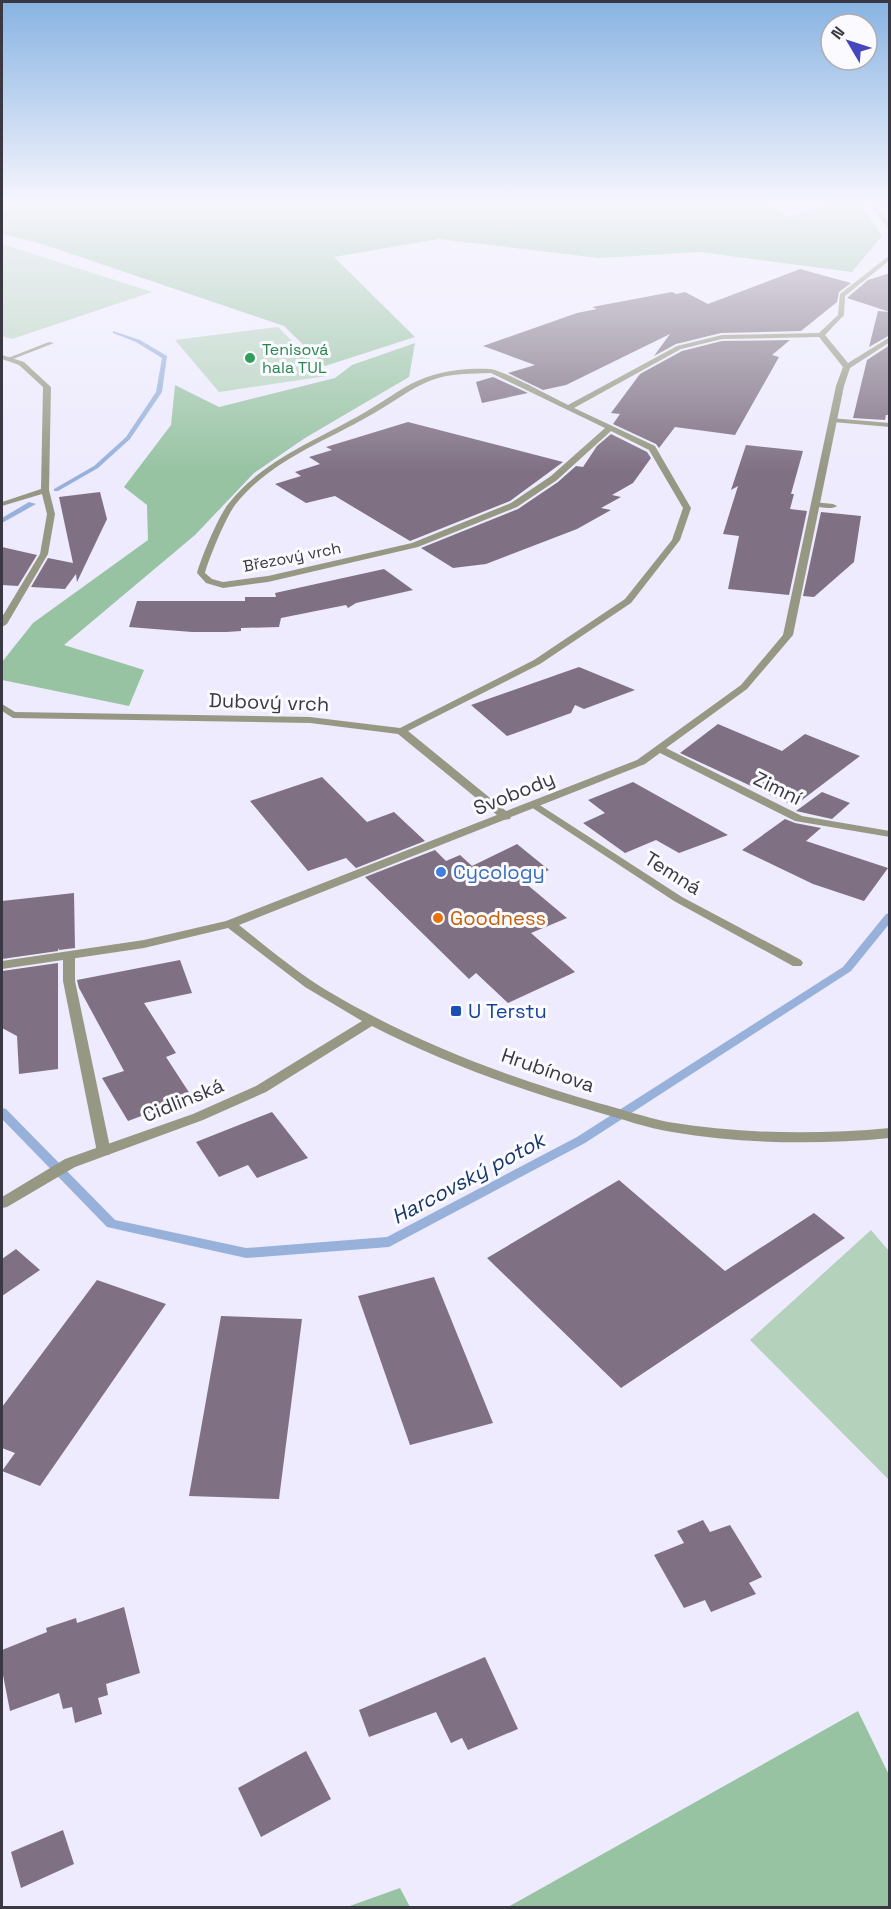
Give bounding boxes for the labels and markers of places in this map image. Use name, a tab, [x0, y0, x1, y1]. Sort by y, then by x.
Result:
place label: Tenisová hala TUL	[262, 339, 329, 378]
marker: Tenisová hala TUL	[243, 351, 257, 365]
place label: Cycology	[453, 859, 545, 885]
marker: Cycology	[434, 865, 448, 879]
place label: Goodness	[450, 905, 546, 931]
marker: Goodness	[431, 911, 445, 925]
place label: U Terstu	[468, 998, 547, 1024]
marker: U Terstu	[449, 1004, 463, 1018]

